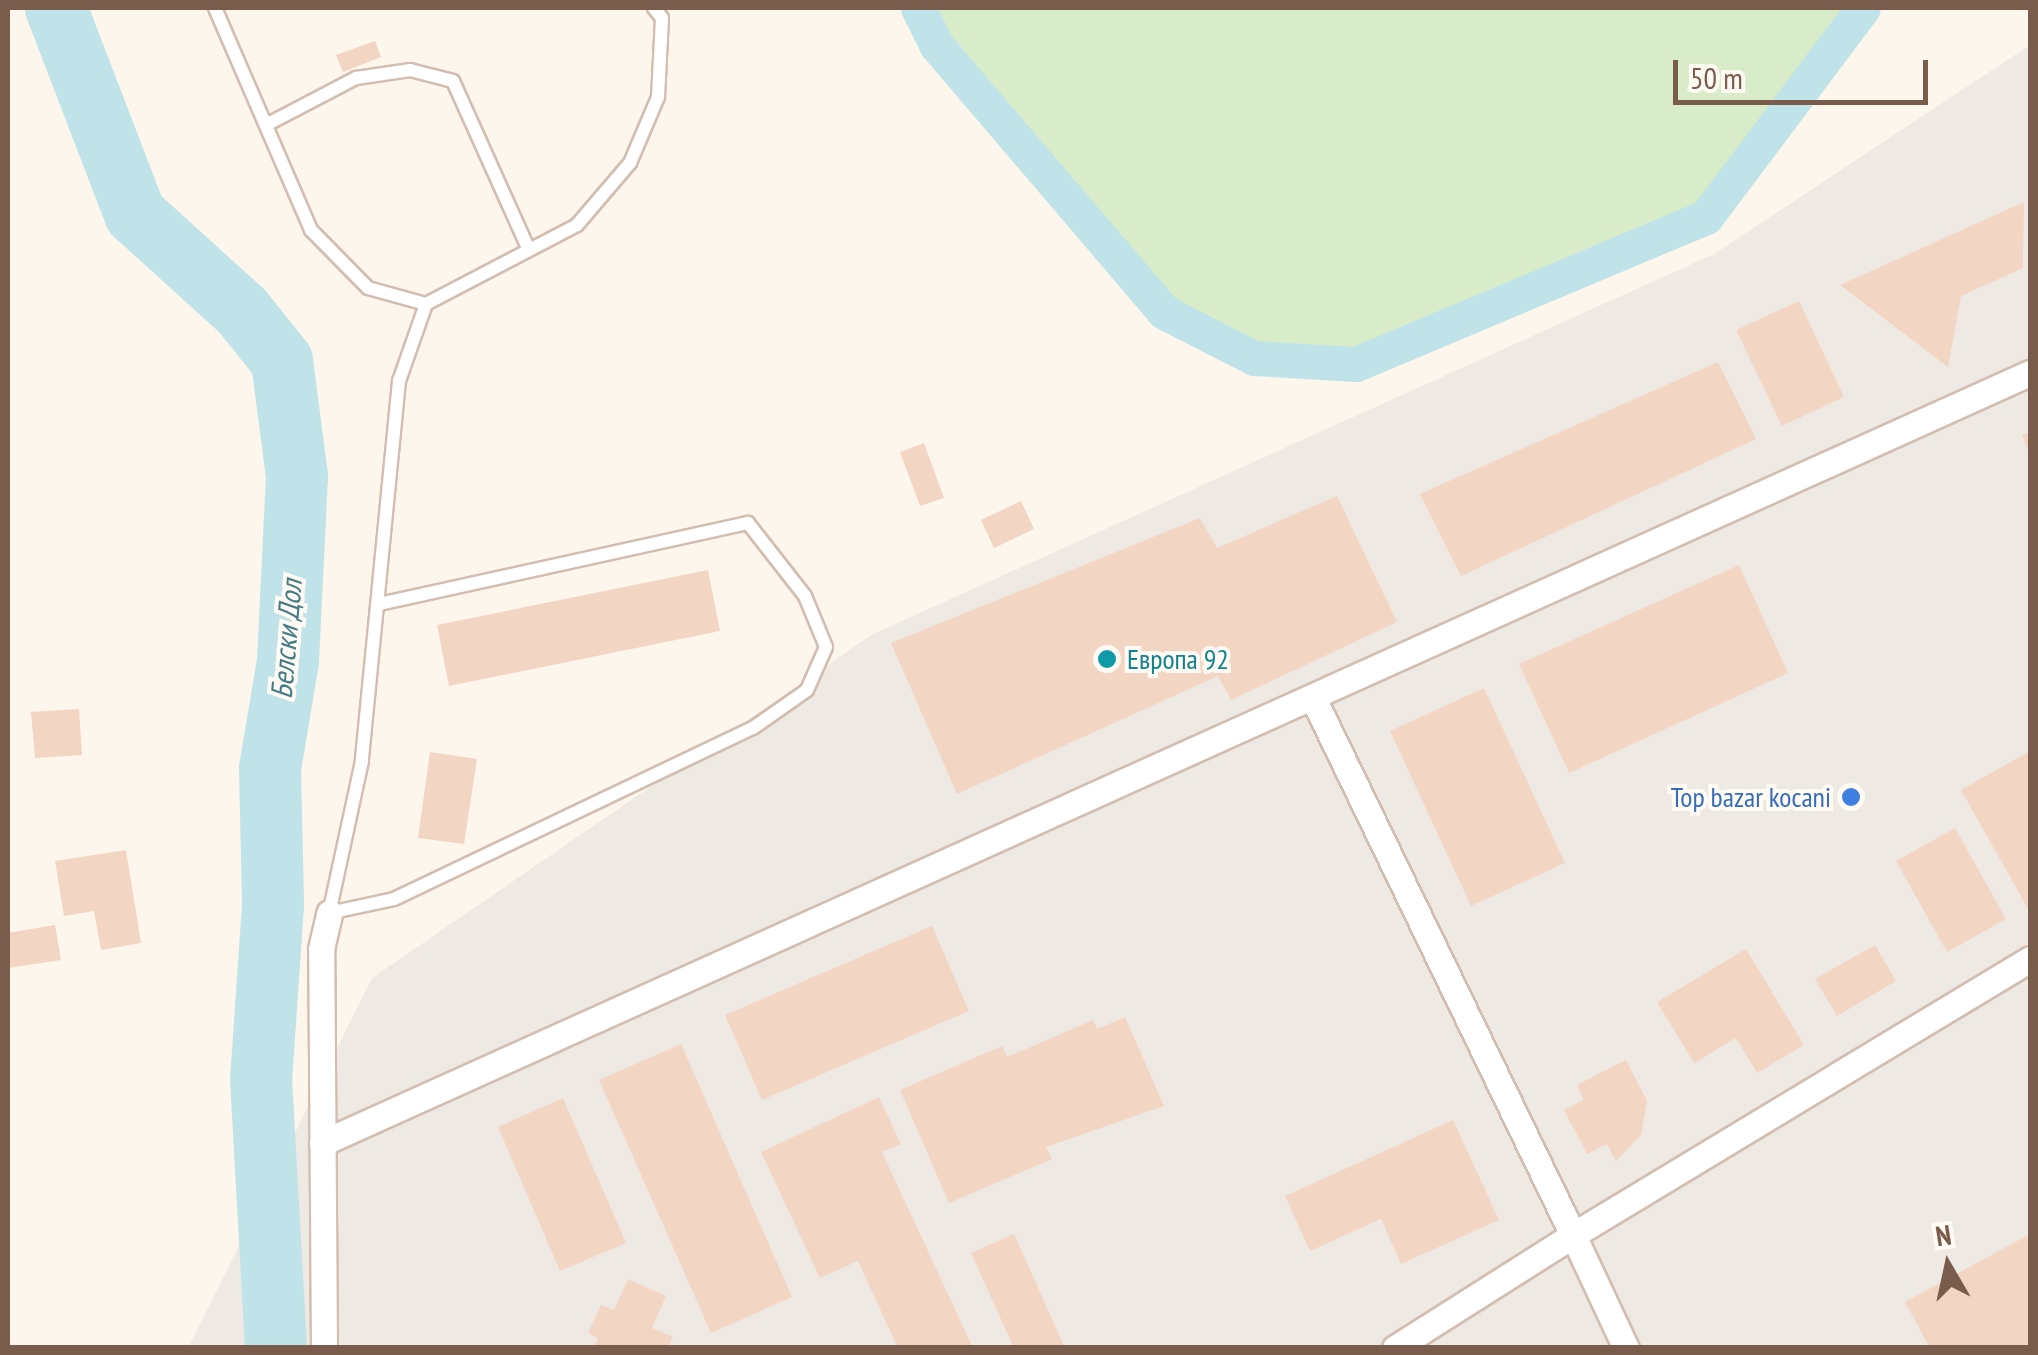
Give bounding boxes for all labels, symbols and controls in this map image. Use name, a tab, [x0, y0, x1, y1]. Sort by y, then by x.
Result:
scale bar	[1678, 40, 1933, 102]
text: 50 m	[1690, 58, 1743, 97]
water label: Белски Дол	[263, 578, 309, 700]
place label: Европа 92	[1127, 642, 1229, 676]
marker: Европа 92	[1096, 648, 1118, 670]
place label: Top bazar kocani	[1671, 780, 1831, 814]
marker: Top bazar kocani	[1840, 786, 1862, 808]
north arrow	[1898, 1215, 1998, 1315]
text: N	[1933, 1215, 1954, 1254]

